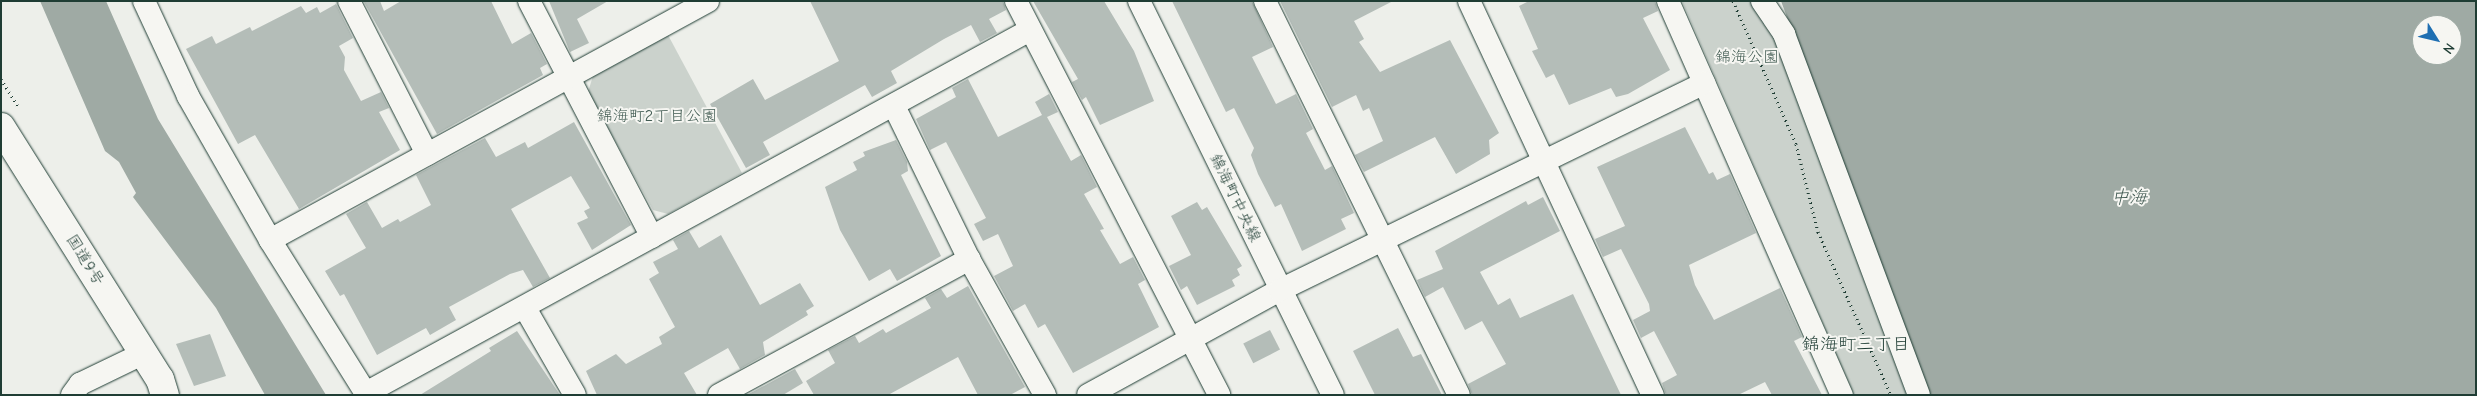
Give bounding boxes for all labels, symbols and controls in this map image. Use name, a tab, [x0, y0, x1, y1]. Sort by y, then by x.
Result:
north arrow	[2412, 15, 2462, 65]
text: N	[2439, 40, 2458, 57]
park label: 錦海公園	[1715, 47, 1779, 67]
park label: 錦海町2丁目公園	[597, 106, 717, 126]
street label: 錦海町中央線	[1205, 151, 1265, 245]
water label: 中海	[2111, 187, 2147, 209]
street label: 国道9号	[62, 231, 108, 289]
district label: 錦海町三丁目	[1802, 334, 1910, 356]

